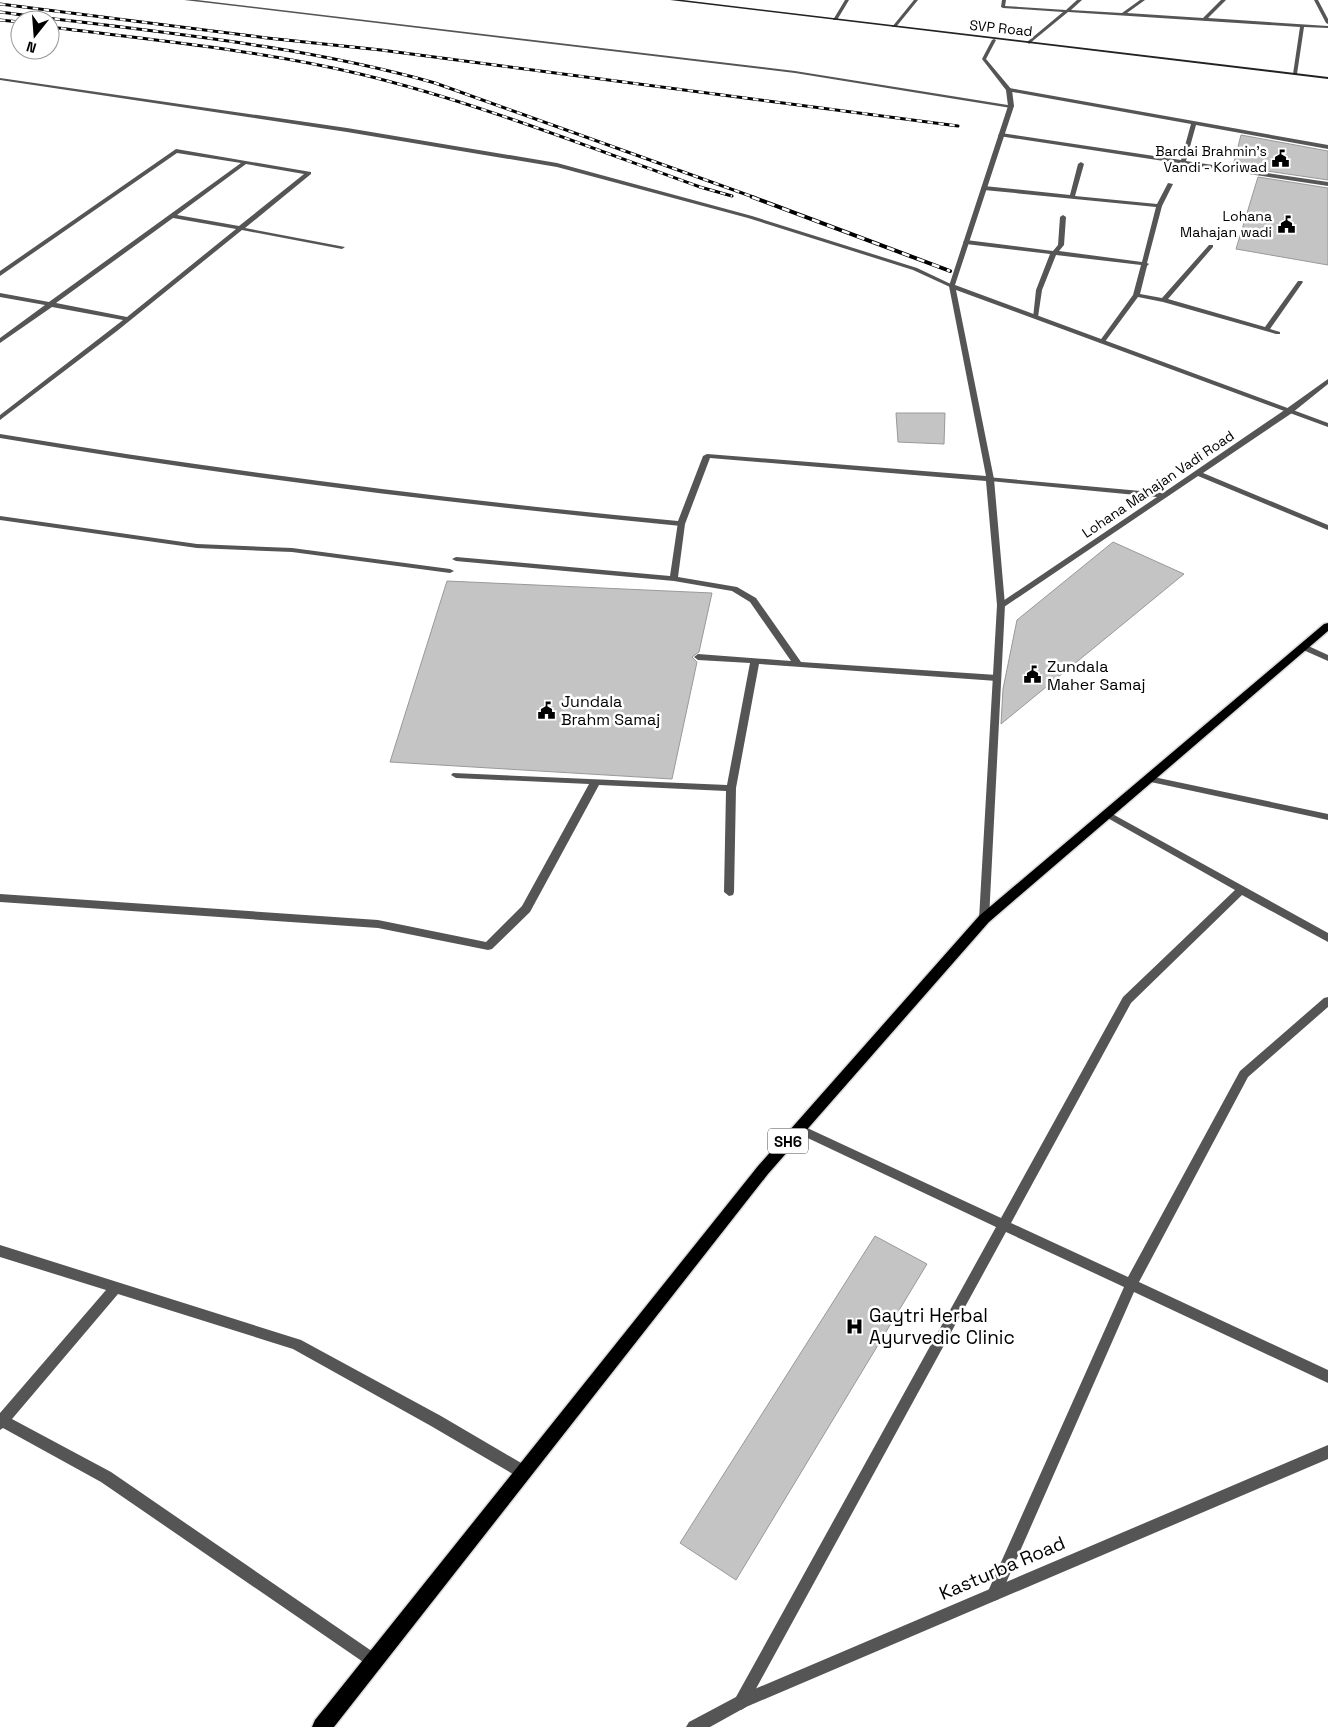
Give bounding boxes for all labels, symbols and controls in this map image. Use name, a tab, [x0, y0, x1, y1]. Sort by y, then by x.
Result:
north arrow	[10, 10, 60, 60]
street label: SVP Road	[969, 16, 1033, 40]
text: N	[24, 37, 38, 57]
place label: Bardai Brahmin's Vandi - Koriwad	[1155, 142, 1267, 176]
public building icon: Bardai Brahmin's Vandi - Koriwad	[1271, 149, 1291, 169]
place label: Lohana Mahajan wadi	[1180, 207, 1272, 241]
public building icon: Lohana Mahajan wadi	[1276, 214, 1296, 234]
street label: Lohana Mahajan Vadi Road	[1078, 426, 1238, 542]
place label: Zundala Maher Samaj	[1047, 656, 1145, 695]
public building icon: Zundala Maher Samaj	[1023, 665, 1043, 685]
place label: Jundala Brahm Samaj	[561, 691, 660, 730]
public building icon: Jundala Brahm Samaj	[537, 700, 557, 720]
road number: SH6	[768, 1128, 808, 1154]
place label: Gaytri Herbal Ayurvedic Clinic	[869, 1303, 1015, 1350]
hospital icon: Gaytri Herbal Ayurvedic Clinic	[845, 1316, 865, 1336]
street label: Kasturba Road	[935, 1530, 1069, 1606]

